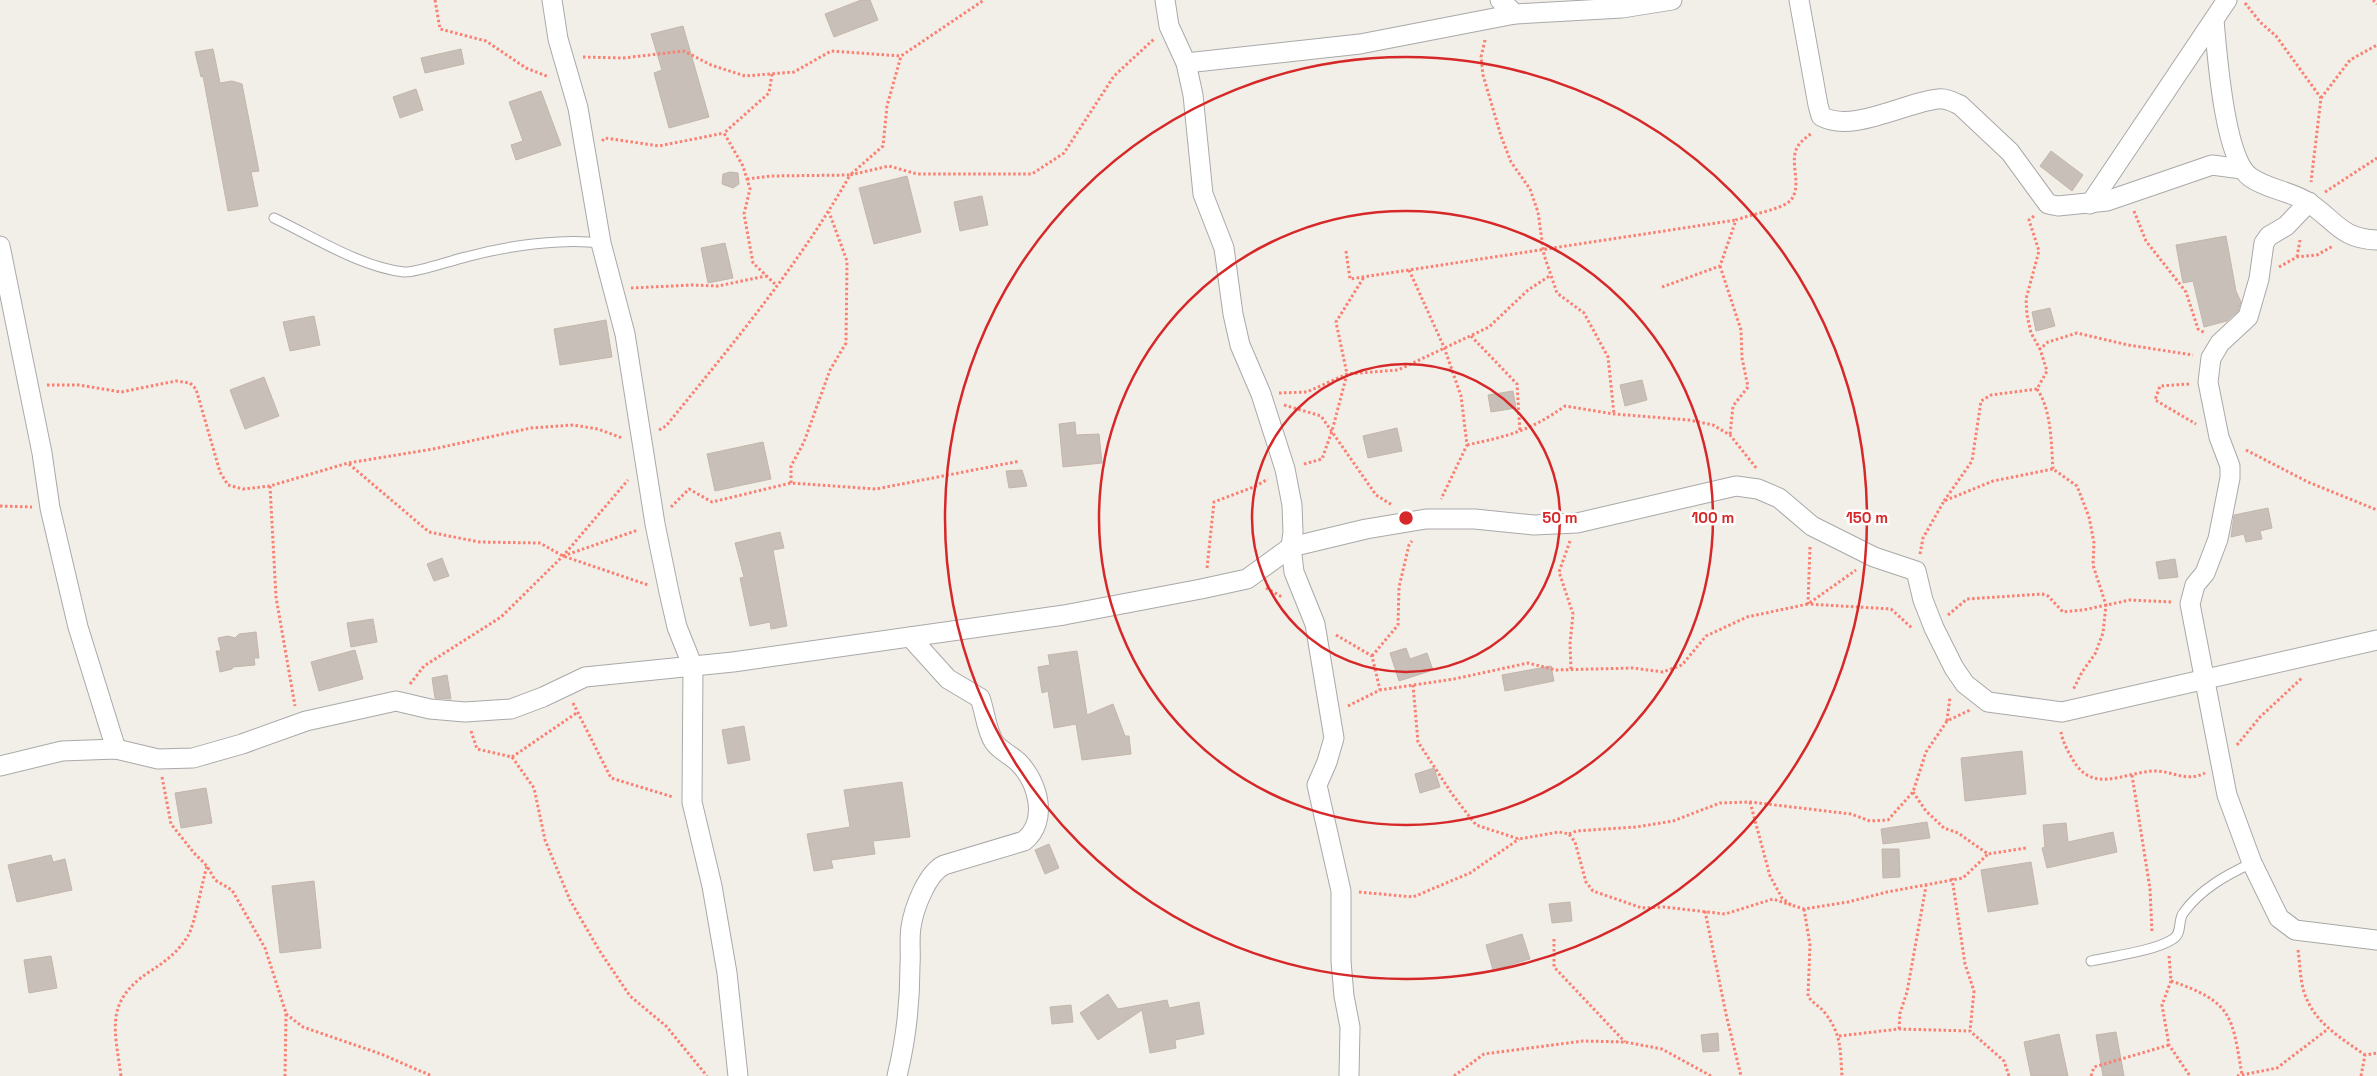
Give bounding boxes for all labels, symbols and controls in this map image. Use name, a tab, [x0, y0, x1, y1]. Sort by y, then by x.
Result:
text: 50 m	[1542, 508, 1578, 527]
text: 100 m	[1692, 508, 1734, 527]
text: 150 m	[1846, 508, 1888, 527]
centre of rings	[1397, 509, 1415, 527]

